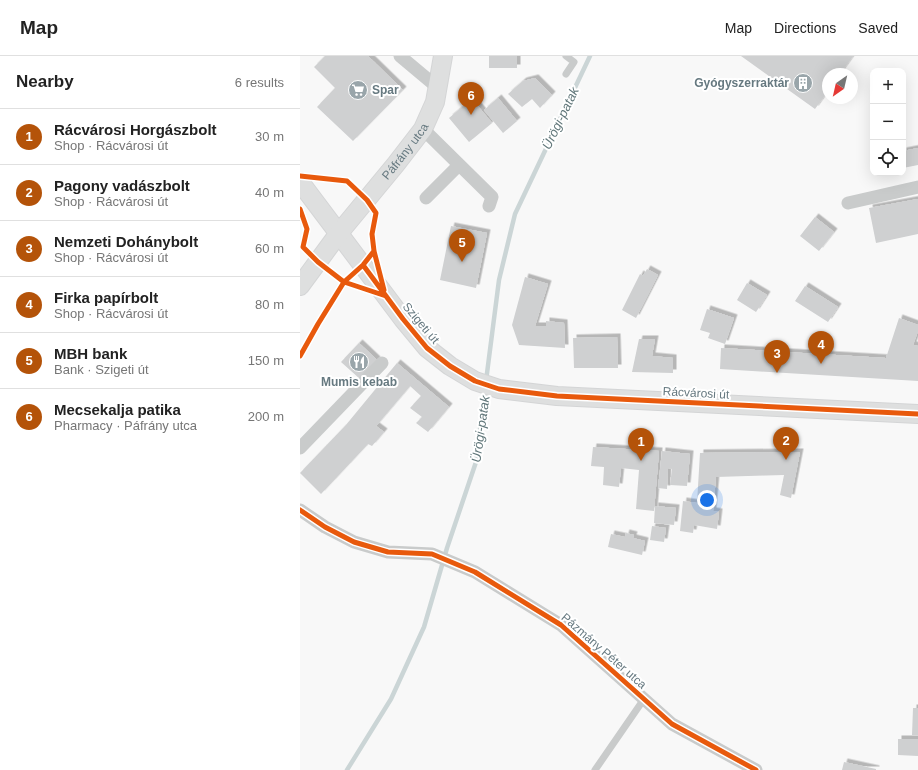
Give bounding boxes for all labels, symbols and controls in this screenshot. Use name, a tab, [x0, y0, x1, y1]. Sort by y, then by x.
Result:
text: Map	[20, 17, 58, 38]
text: Map	[725, 20, 752, 36]
text: Directions	[774, 20, 836, 36]
text: Saved	[858, 20, 898, 36]
north arrow	[822, 68, 858, 104]
map controls	[870, 68, 906, 176]
button: +	[870, 68, 906, 104]
text: Nearby	[16, 72, 74, 91]
building icon: Gyógyszerraktár	[792, 72, 814, 94]
text: 6 results	[235, 75, 284, 90]
place label: Gyógyszerraktár	[694, 76, 789, 90]
supermarket icon: Spar	[347, 79, 369, 101]
pin: 6	[458, 82, 484, 115]
place label: Spar	[372, 83, 399, 97]
water label: Ürögi-patak	[539, 83, 583, 152]
button: −	[870, 104, 906, 140]
text: Rácvárosi Horgászbolt	[54, 121, 217, 138]
street label: Páfrány utca	[379, 121, 432, 182]
text: 1	[25, 129, 33, 144]
text: 30 m	[255, 129, 284, 144]
text: Shop · Rácvárosi út	[54, 138, 168, 153]
button: locate	[870, 140, 906, 176]
text: Pagony vadászbolt	[54, 177, 190, 194]
text: 2	[25, 185, 33, 200]
text: 40 m	[255, 185, 284, 200]
text: Shop · Rácvárosi út	[54, 194, 168, 209]
pin: 5	[449, 229, 475, 262]
text: Nemzeti Dohánybolt	[54, 233, 198, 250]
text: 3	[25, 241, 33, 256]
text: 60 m	[255, 241, 284, 256]
text: Shop · Rácvárosi út	[54, 250, 168, 265]
text: Firka papírbolt	[54, 289, 158, 306]
text: 4	[25, 297, 33, 312]
text: 80 m	[255, 297, 284, 312]
street label: Szigeti út	[400, 300, 443, 347]
text: Shop · Rácvárosi út	[54, 306, 168, 321]
pin: 4	[808, 331, 834, 364]
pin: 3	[764, 340, 790, 373]
text: MBH bank	[54, 345, 127, 362]
restaurant icon: Mumis kebab	[348, 351, 370, 373]
text: 5	[25, 353, 33, 368]
text: 150 m	[248, 353, 284, 368]
text: Bank · Szigeti út	[54, 362, 149, 377]
place label: Mumis kebab	[321, 375, 397, 389]
street label: Rácvárosi út	[662, 384, 730, 402]
water label: Ürögi-patak	[468, 393, 493, 463]
text: Mecsekalja patika	[54, 401, 181, 418]
text: 6	[25, 409, 33, 424]
text: 200 m	[248, 409, 284, 424]
text: Pharmacy · Páfrány utca	[54, 418, 197, 433]
pin: 2	[773, 427, 799, 460]
pin: 1	[628, 428, 654, 461]
your location	[697, 490, 717, 510]
street label: Pázmány Péter utca	[559, 610, 650, 692]

